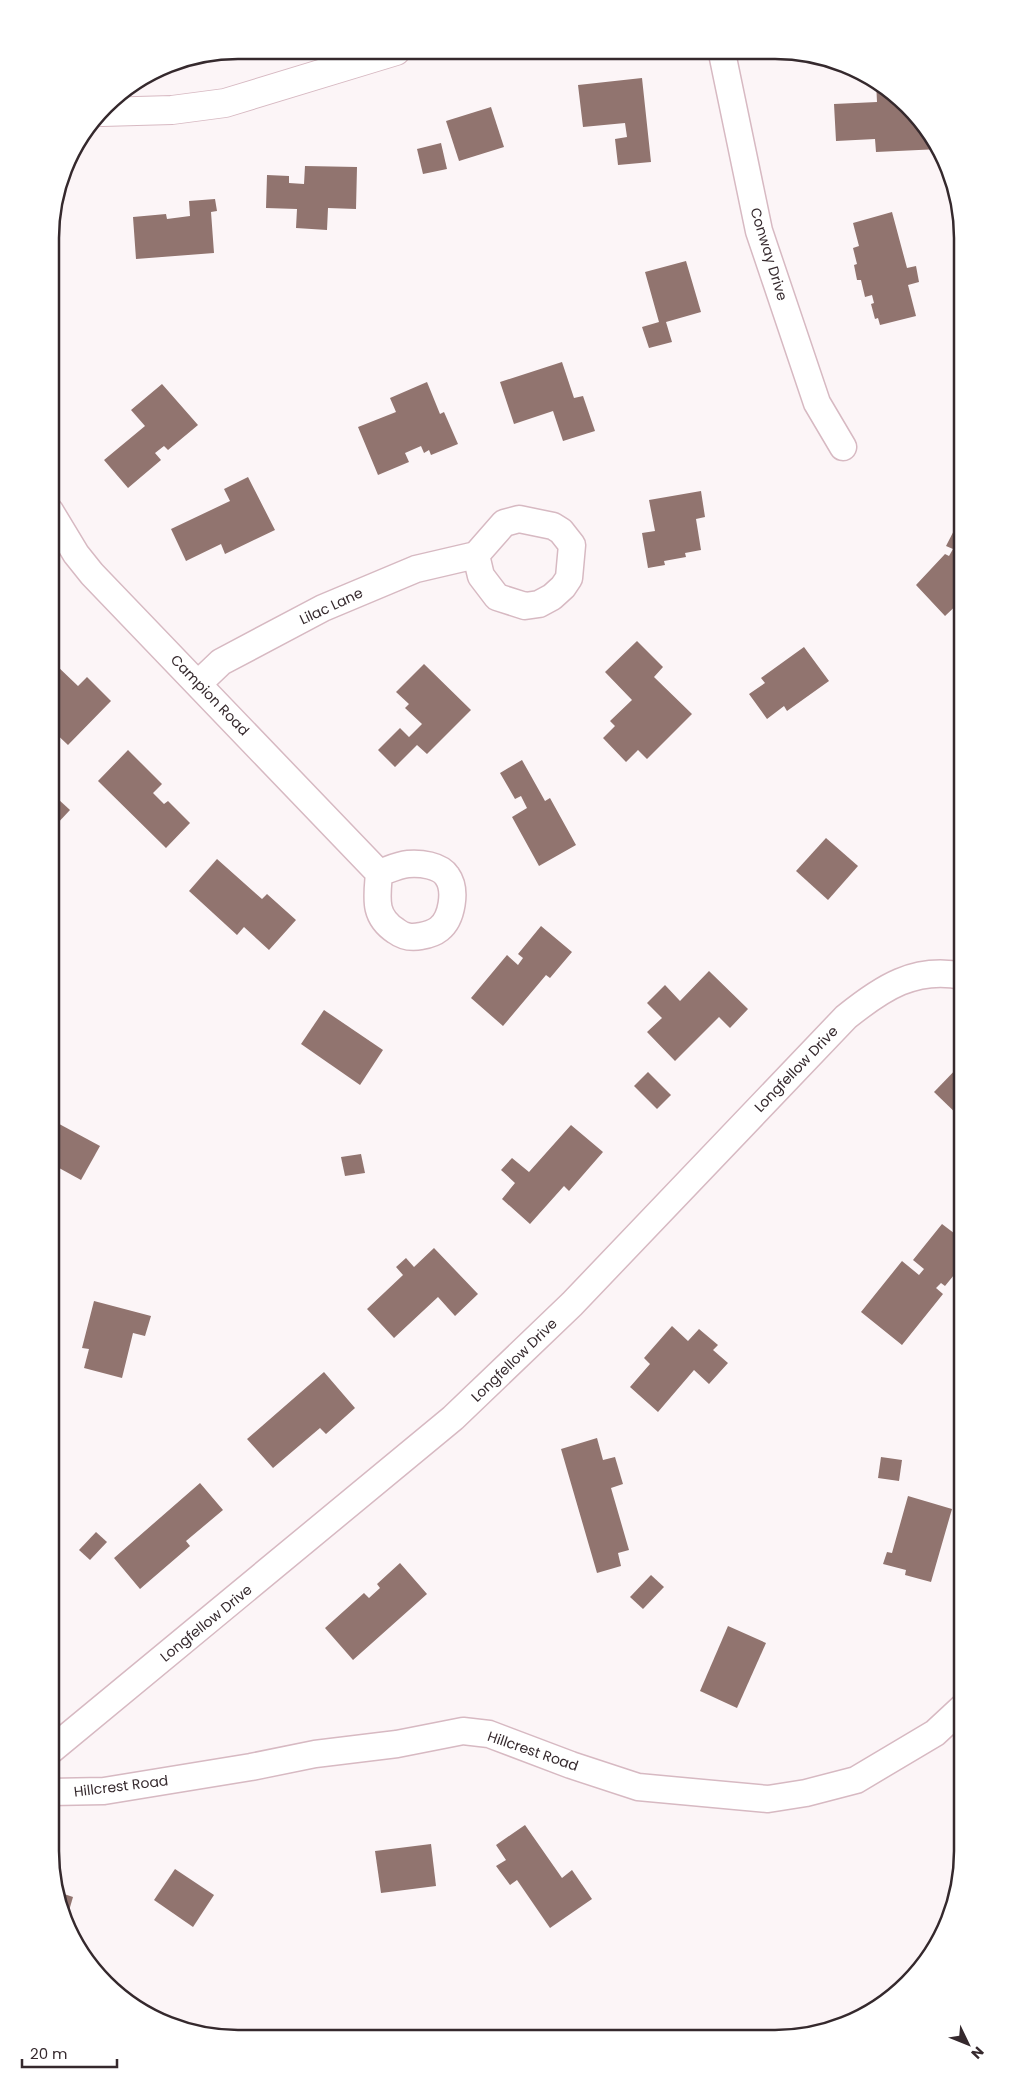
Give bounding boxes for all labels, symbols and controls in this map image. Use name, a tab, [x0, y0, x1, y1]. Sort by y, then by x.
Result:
street label: Conway Drive	[745, 205, 793, 303]
street label: Lilac Lane	[296, 582, 366, 629]
street label: Campion Road	[166, 650, 254, 740]
street label: Longfellow Drive	[750, 1021, 843, 1117]
street label: Longfellow Drive	[466, 1313, 562, 1406]
street label: Longfellow Drive	[156, 1580, 256, 1666]
street label: Hillcrest Road	[485, 1726, 581, 1776]
street label: Hillcrest Road	[73, 1770, 169, 1802]
north arrow	[943, 2019, 993, 2069]
scale bar	[22, 2036, 118, 2068]
text: N	[967, 2042, 988, 2064]
text: 20 m	[30, 2043, 68, 2064]

